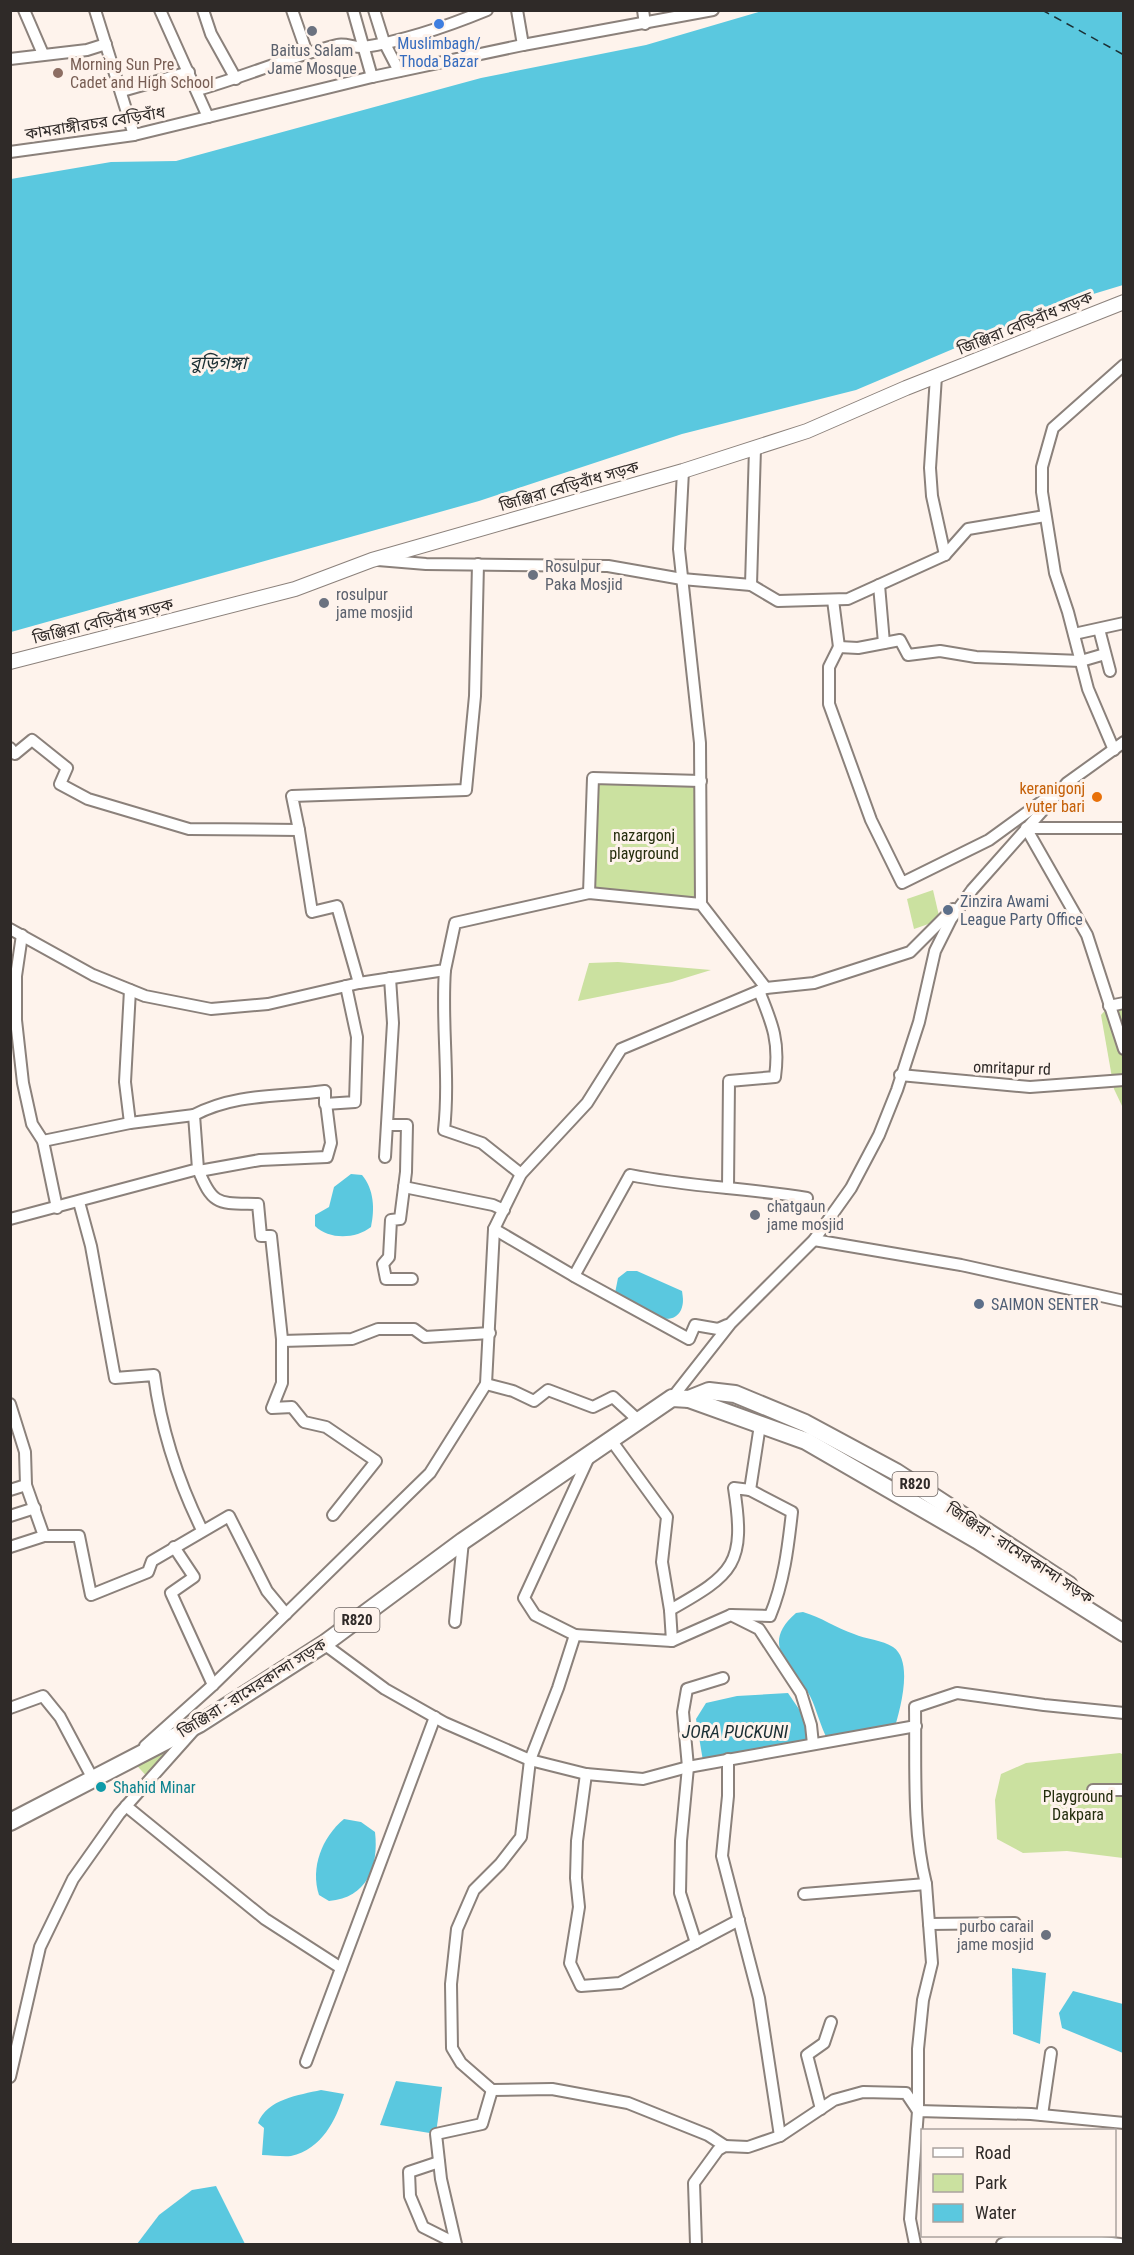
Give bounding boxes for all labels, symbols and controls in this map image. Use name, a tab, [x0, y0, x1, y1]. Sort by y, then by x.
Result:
marker: Muslimbagh/ Thoda Bazar	[432, 17, 446, 31]
marker: Baitus Salam Jame Mosque	[305, 24, 319, 38]
place label: Muslimbagh/ Thoda Bazar	[397, 34, 481, 71]
place label: Baitus Salam Jame Mosque	[267, 41, 357, 78]
place label: Morning Sun Pre Cadet and High School	[70, 55, 214, 92]
marker: Morning Sun Pre Cadet and High School	[51, 66, 65, 80]
street label: কামরাঙ্গীরচর বেড়িবাঁধ	[23, 102, 167, 144]
street label: জিঞ্জিরা বেড়িবাঁধ সড়ক	[954, 287, 1096, 359]
water label: বুড়িগঙ্গা	[189, 352, 250, 374]
street label: জিঞ্জিরা বেড়িবাঁধ সড়ক	[496, 457, 642, 515]
place label: Rosulpur Paka Mosjid	[545, 557, 623, 594]
marker: Rosulpur Paka Mosjid	[526, 568, 540, 582]
place label: rosulpur jame mosjid	[335, 585, 413, 622]
street label: জিঞ্জিরা বেড়িবাঁধ সড়ক	[30, 594, 176, 648]
marker: rosulpur jame mosjid	[317, 596, 331, 610]
place label: keranigonj vuter bari	[1020, 779, 1085, 816]
marker: keranigonj vuter bari	[1090, 790, 1104, 804]
park label: nazargonj playground	[609, 826, 679, 863]
place label: Zinzira Awami League Party Office	[960, 892, 1083, 929]
marker: Zinzira Awami League Party Office	[941, 903, 955, 917]
street label: omritapur rd	[973, 1057, 1051, 1079]
place label: chatgaun jame mosjid	[766, 1197, 844, 1234]
marker: chatgaun jame mosjid	[748, 1208, 762, 1222]
place label: SAIMON SENTER	[991, 1295, 1099, 1314]
marker: SAIMON SENTER	[972, 1297, 986, 1311]
road number: R820	[892, 1472, 938, 1496]
street label: জিঞ্জিরা - রামেরকান্দা সড়ক	[942, 1498, 1098, 1608]
road number: R820	[334, 1608, 380, 1632]
street label: জিঞ্জিরা - রামেরকান্দা সড়ক	[173, 1634, 331, 1742]
water label: JORA PUCKUNI	[682, 1721, 789, 1742]
place label: Shahid Minar	[113, 1778, 196, 1797]
marker: Shahid Minar	[94, 1780, 108, 1794]
park label: Playground Dakpara	[1043, 1787, 1113, 1824]
place label: purbo carail jame mosjid	[956, 1917, 1034, 1954]
marker: purbo carail jame mosjid	[1039, 1928, 1053, 1942]
legend	[921, 2129, 1116, 2237]
text: Road	[975, 2142, 1011, 2163]
text: Park	[975, 2172, 1007, 2193]
text: Water	[975, 2202, 1017, 2223]

